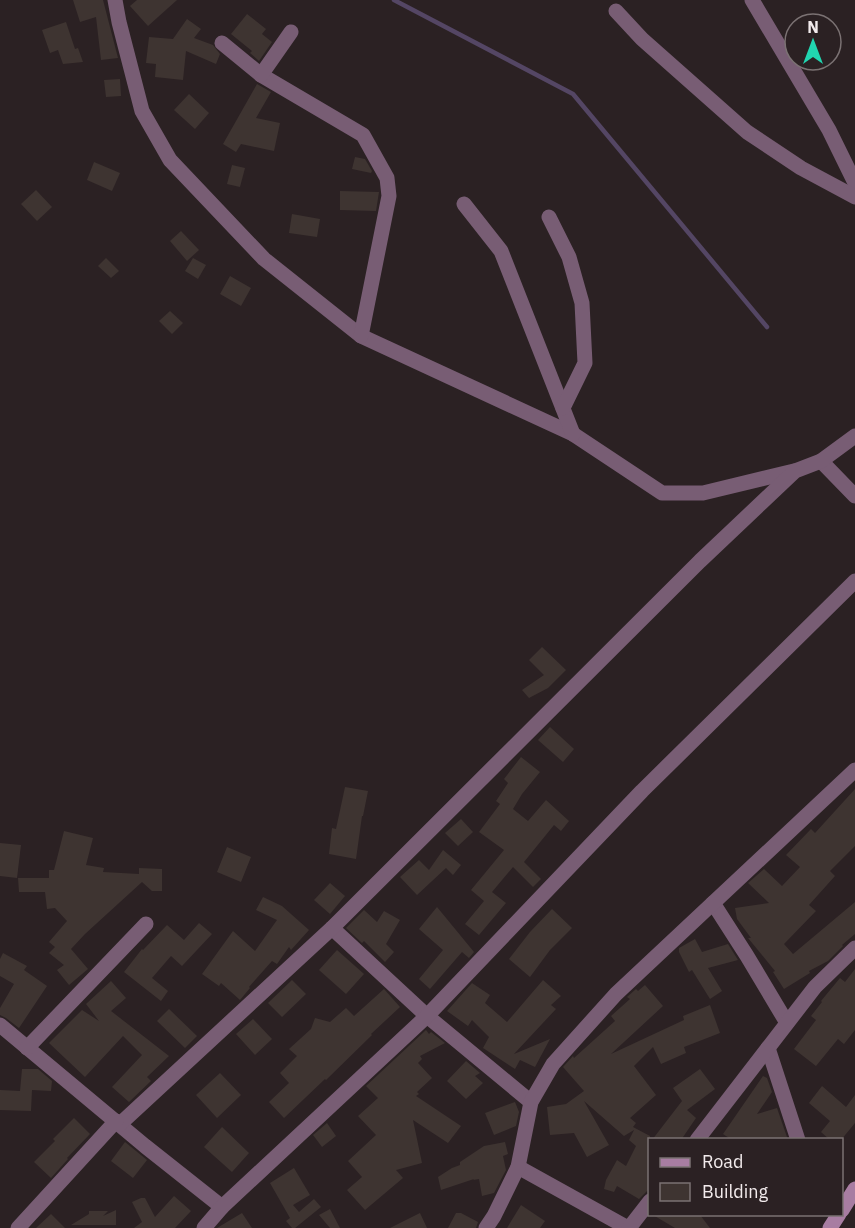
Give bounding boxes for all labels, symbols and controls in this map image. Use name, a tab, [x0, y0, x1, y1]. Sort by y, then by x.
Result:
north arrow	[783, 12, 843, 72]
text: N	[807, 17, 819, 37]
legend	[648, 1138, 843, 1216]
text: Road	[702, 1150, 743, 1173]
text: Building	[702, 1180, 769, 1203]

